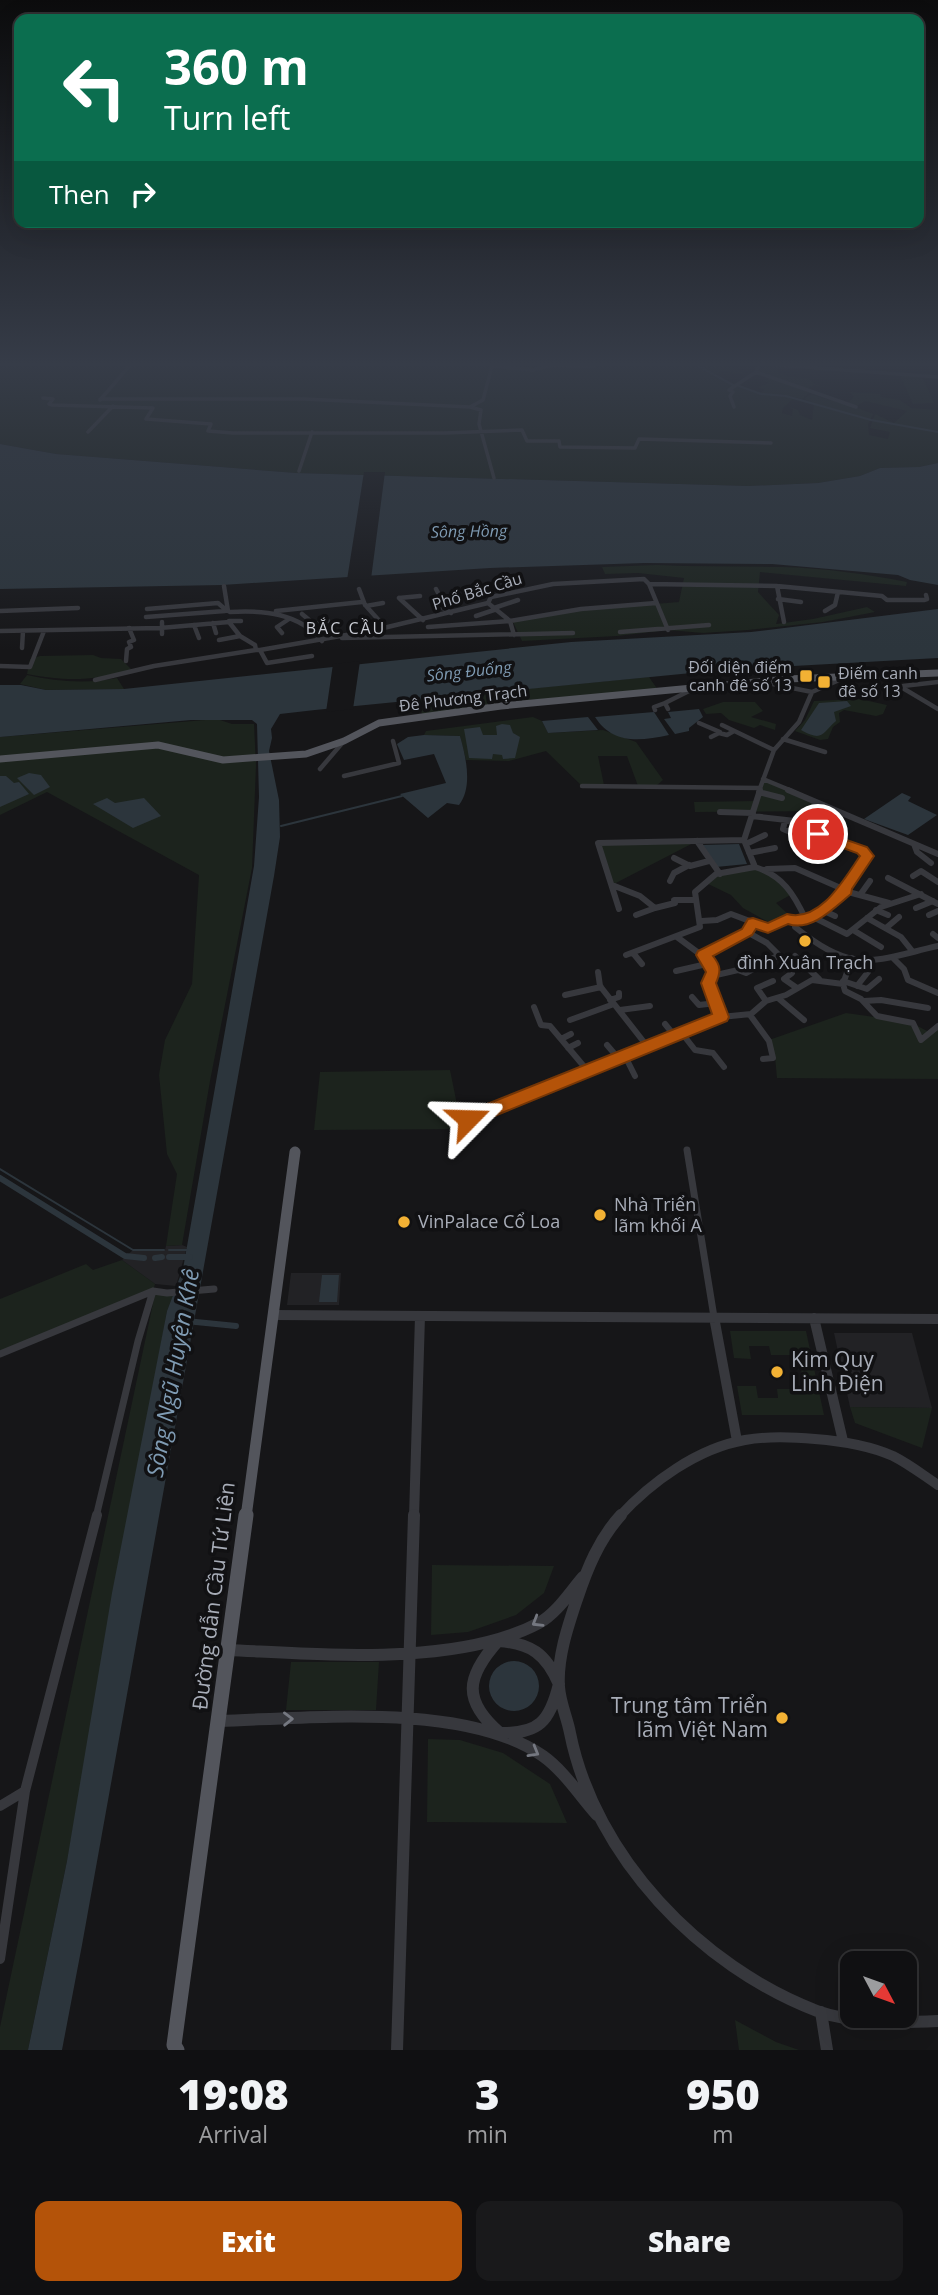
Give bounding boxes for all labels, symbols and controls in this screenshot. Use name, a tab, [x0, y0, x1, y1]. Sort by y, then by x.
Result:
text: 360 m	[164, 33, 309, 99]
icon: left	[49, 42, 140, 133]
text: Turn left	[164, 96, 290, 139]
icon: right	[124, 175, 162, 213]
text: Then	[49, 176, 110, 212]
water label: Sông Hồng	[431, 519, 508, 543]
street label: Phố Bắc Cầu	[429, 567, 525, 615]
district label: BẮC CẦU	[306, 617, 386, 639]
water label: Sông Đuống	[425, 656, 513, 686]
place label: Đối diện điếm canh đê số 13	[688, 656, 792, 696]
place label: Điếm canh đê số 13	[838, 662, 918, 702]
marker: Đối diện điếm canh đê số 13	[798, 668, 814, 684]
marker: Điếm canh đê số 13	[816, 674, 832, 690]
street label: Đê Phương Trạch	[398, 679, 528, 717]
pin	[788, 804, 848, 864]
icon: arrive	[799, 815, 837, 853]
marker: đình Xuân Trạch	[797, 933, 813, 949]
place label: đình Xuân Trạch	[737, 950, 873, 974]
position arrow	[431, 1082, 505, 1156]
place label: Nhà Triển lãm khối A	[614, 1192, 702, 1237]
marker: Nhà Triển lãm khối A	[592, 1207, 608, 1223]
place label: VinPalace Cổ Loa	[418, 1209, 560, 1233]
marker: VinPalace Cổ Loa	[396, 1214, 412, 1230]
water label: Sông Ngũ Huyện Khê	[138, 1266, 206, 1479]
place label: Kim Quy Linh Điện	[791, 1345, 884, 1397]
marker: Kim Quy Linh Điện	[769, 1364, 785, 1380]
street label: Đường dẫn Cầu Tứ Liên	[185, 1480, 241, 1712]
one-way arrow	[532, 1614, 545, 1627]
place label: Trung tâm Triển lãm Việt Nam	[611, 1691, 768, 1743]
marker: Trung tâm Triển lãm Việt Nam	[774, 1710, 790, 1726]
one-way arrow	[283, 1712, 294, 1727]
one-way arrow	[526, 1744, 539, 1757]
north arrow	[840, 1951, 917, 2028]
map controls	[840, 1951, 917, 2028]
text: 19:08	[178, 2065, 289, 2122]
text: 3	[475, 2065, 500, 2122]
text: 950	[686, 2065, 760, 2122]
text: Arrival	[199, 2118, 268, 2150]
text: min	[467, 2118, 508, 2150]
text: m	[712, 2118, 734, 2150]
button: Exit	[35, 2201, 462, 2281]
button: Share	[476, 2201, 903, 2281]

